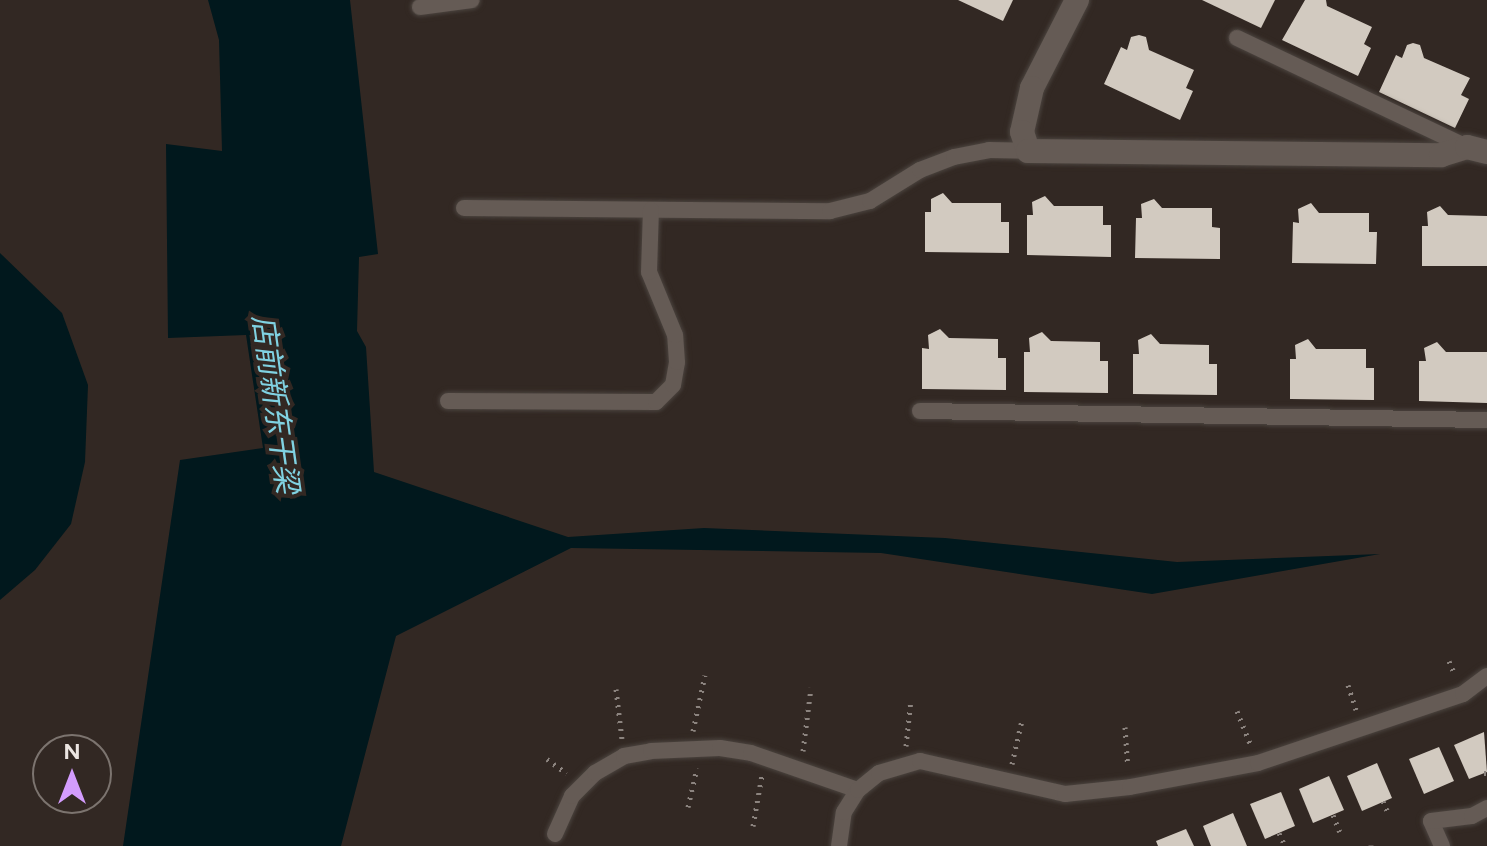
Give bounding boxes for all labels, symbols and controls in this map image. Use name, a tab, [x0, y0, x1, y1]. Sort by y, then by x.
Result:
water label: 店前新东干梁	[245, 312, 305, 496]
north arrow	[32, 734, 112, 814]
text: N	[63, 738, 81, 765]

